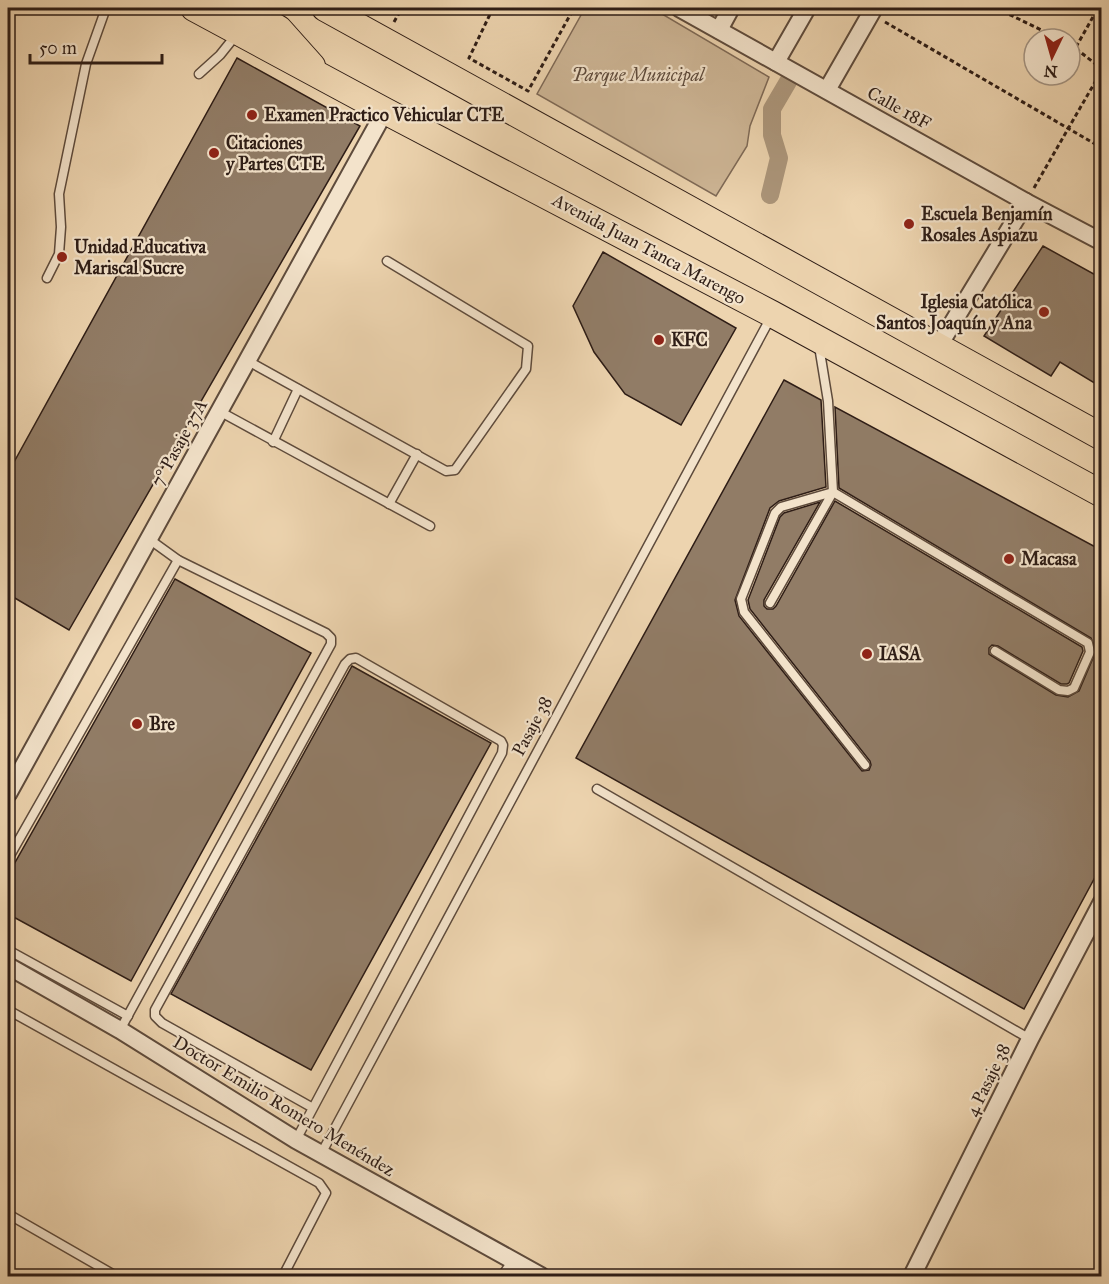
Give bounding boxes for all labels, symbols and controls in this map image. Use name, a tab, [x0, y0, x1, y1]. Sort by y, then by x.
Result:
scale bar	[30, 27, 162, 65]
north arrow	[1022, 27, 1082, 87]
text: 50 m	[39, 37, 77, 59]
text: N	[1043, 61, 1058, 82]
park label: Parque Municipal	[572, 64, 706, 87]
street label: Calle 18F	[863, 82, 935, 135]
place label: Examen Practico Vehicular CTE	[264, 104, 504, 126]
marker: Examen Practico Vehicular CTE	[245, 108, 259, 122]
place label: Citaciones y Partes CTE	[225, 132, 325, 176]
marker: Citaciones y Partes CTE	[207, 146, 221, 160]
street label: Avenida Juan Tanca Marengo	[547, 188, 749, 310]
place label: Escuela Benjamín Rosales Aspiazu	[921, 203, 1053, 247]
marker: Escuela Benjamín Rosales Aspiazu	[902, 217, 916, 231]
place label: Unidad Educativa Mariscal Sucre	[74, 236, 206, 279]
marker: Unidad Educativa Mariscal Sucre	[55, 250, 69, 264]
place label: Iglesia Católica Santos Joaquín y Ana	[876, 291, 1032, 335]
marker: Iglesia Católica Santos Joaquín y Ana	[1037, 305, 1051, 319]
place label: KFC	[671, 329, 708, 351]
marker: KFC	[652, 333, 666, 347]
street label: 7° Pasaje 37A	[146, 395, 212, 491]
place label: Macasa	[1021, 548, 1077, 570]
marker: Macasa	[1002, 552, 1016, 566]
place label: IASA	[879, 643, 922, 665]
marker: IASA	[860, 647, 874, 661]
street label: Pasaje 38	[507, 692, 557, 760]
place label: Bre	[149, 713, 175, 735]
marker: Bre	[130, 717, 144, 731]
street label: Doctor Emilio Romero Menéndez	[169, 1031, 399, 1181]
street label: 4 Pasaje 38	[961, 1040, 1015, 1120]

